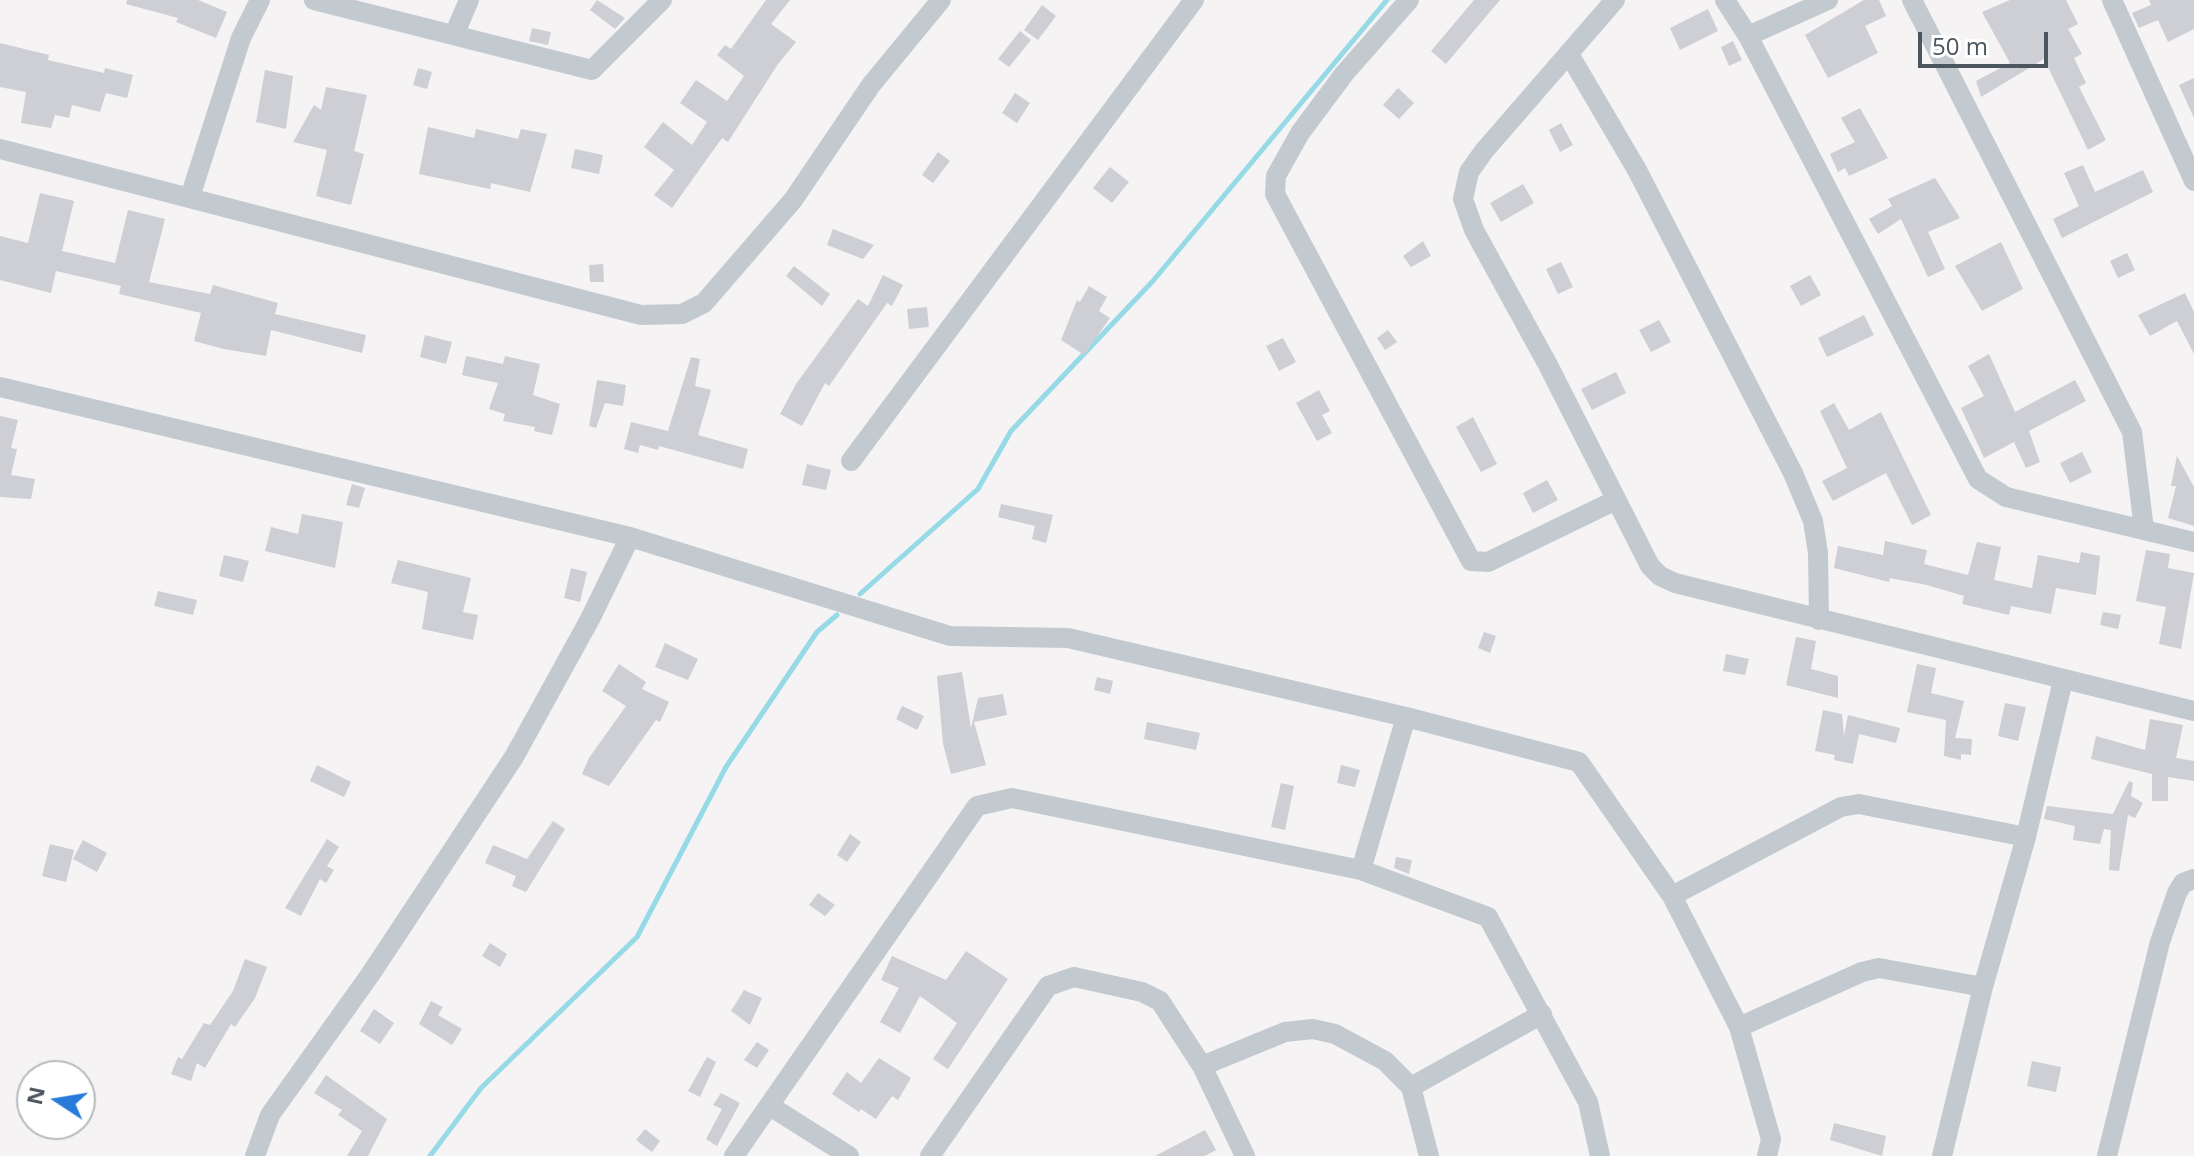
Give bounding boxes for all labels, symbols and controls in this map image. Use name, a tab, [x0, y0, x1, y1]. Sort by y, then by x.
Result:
scale bar	[1922, 16, 2052, 66]
text: 50 m	[1932, 29, 1988, 62]
north arrow	[16, 1060, 96, 1140]
text: N	[18, 1084, 51, 1107]

